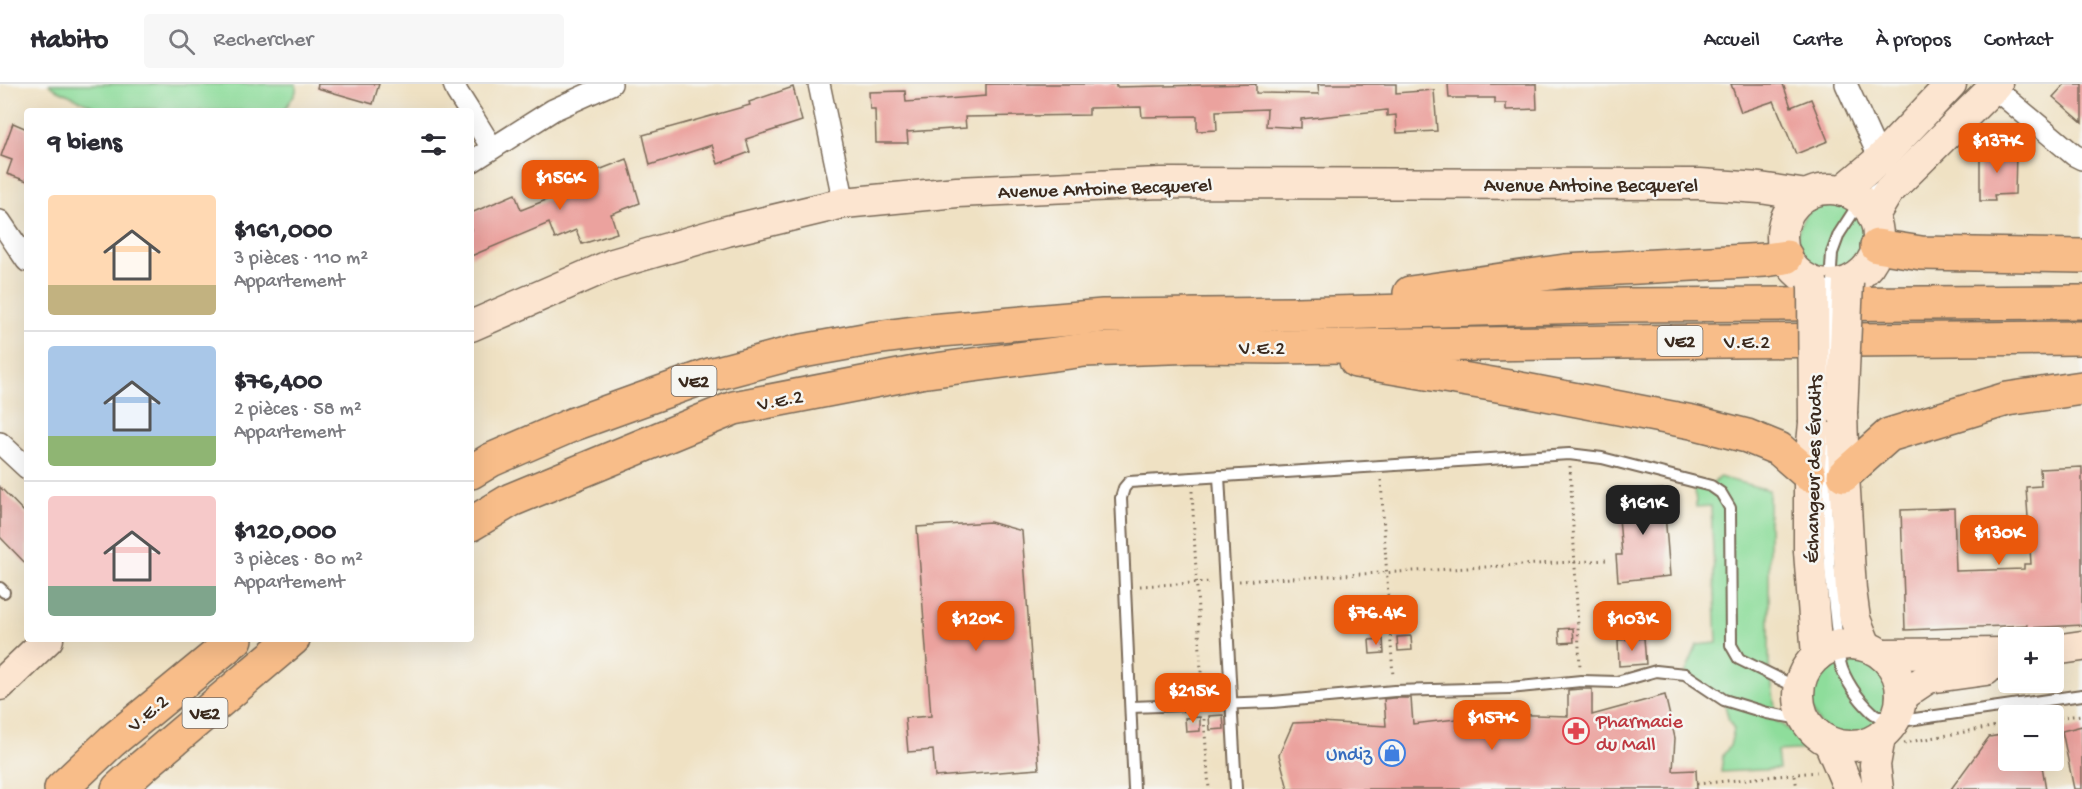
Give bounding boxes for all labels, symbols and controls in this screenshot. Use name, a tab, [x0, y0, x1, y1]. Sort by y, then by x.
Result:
search box	[144, 14, 564, 68]
text: Habito	[30, 25, 108, 58]
icon: search	[165, 25, 198, 58]
text: Rechercher	[213, 28, 313, 54]
text: Accueil	[1703, 29, 1760, 54]
text: Carte	[1793, 29, 1843, 54]
text: À propos	[1876, 29, 1951, 54]
text: Contact	[1984, 29, 2052, 54]
pin: $137K	[1955, 123, 2039, 174]
icon: filters	[417, 128, 450, 161]
text: 9 biens	[48, 129, 122, 160]
text: $137K	[1973, 131, 2021, 154]
pin: $156K	[518, 160, 602, 211]
text: $156K	[536, 168, 584, 191]
street label: Avenue Antoine Becquerel	[998, 175, 1213, 206]
street label: Avenue Antoine Becquerel	[1484, 176, 1698, 199]
text: $161,000	[234, 217, 332, 248]
icon: home	[96, 219, 168, 291]
text: 3 pièces · 110 m²	[234, 248, 368, 271]
text: Appartement	[234, 271, 344, 294]
road number: VE2	[1658, 326, 1702, 356]
street label: V.E.2	[1723, 333, 1770, 356]
street label: V.E.2	[1238, 339, 1285, 362]
road number: VE2	[672, 366, 716, 396]
text: $76,400	[234, 368, 322, 399]
icon: home	[96, 370, 168, 442]
street label: Échangeur des Érudits	[1801, 374, 1829, 563]
street label: V.E.2	[755, 387, 806, 418]
text: 2 pièces · 58 m²	[234, 399, 362, 422]
text: Appartement	[234, 422, 344, 445]
pin: $161K	[1601, 485, 1685, 536]
text: $161K	[1620, 493, 1666, 516]
pin: $130K	[1957, 515, 2041, 566]
text: $120,000	[234, 518, 336, 549]
icon: home	[96, 520, 168, 592]
text: $130K	[1974, 523, 2024, 546]
text: 3 pièces · 80 m²	[234, 549, 363, 572]
text: Appartement	[234, 572, 344, 595]
pin: $76.4K	[1327, 595, 1425, 646]
pin: $120K	[934, 601, 1018, 652]
pin: $103K	[1590, 601, 1674, 652]
text: $76.4K	[1348, 603, 1404, 626]
text: $120K	[951, 609, 1001, 632]
text: $103K	[1607, 609, 1657, 632]
map controls	[1998, 627, 2064, 771]
button: +	[1998, 627, 2064, 693]
pin: $215K	[1151, 673, 1235, 724]
text: $215K	[1169, 681, 1217, 704]
street label: V.E.2	[123, 691, 174, 739]
road number: VE2	[182, 698, 228, 728]
pin: $157K	[1450, 700, 1534, 751]
button: −	[1998, 705, 2064, 771]
text: $157K	[1468, 708, 1517, 731]
place label: Pharmacie du Mall	[1595, 712, 1683, 758]
pharmacy icon: Pharmacie du Mall	[1561, 716, 1591, 746]
shop icon: Undiz	[1377, 738, 1407, 768]
place label: Undiz	[1326, 745, 1373, 768]

